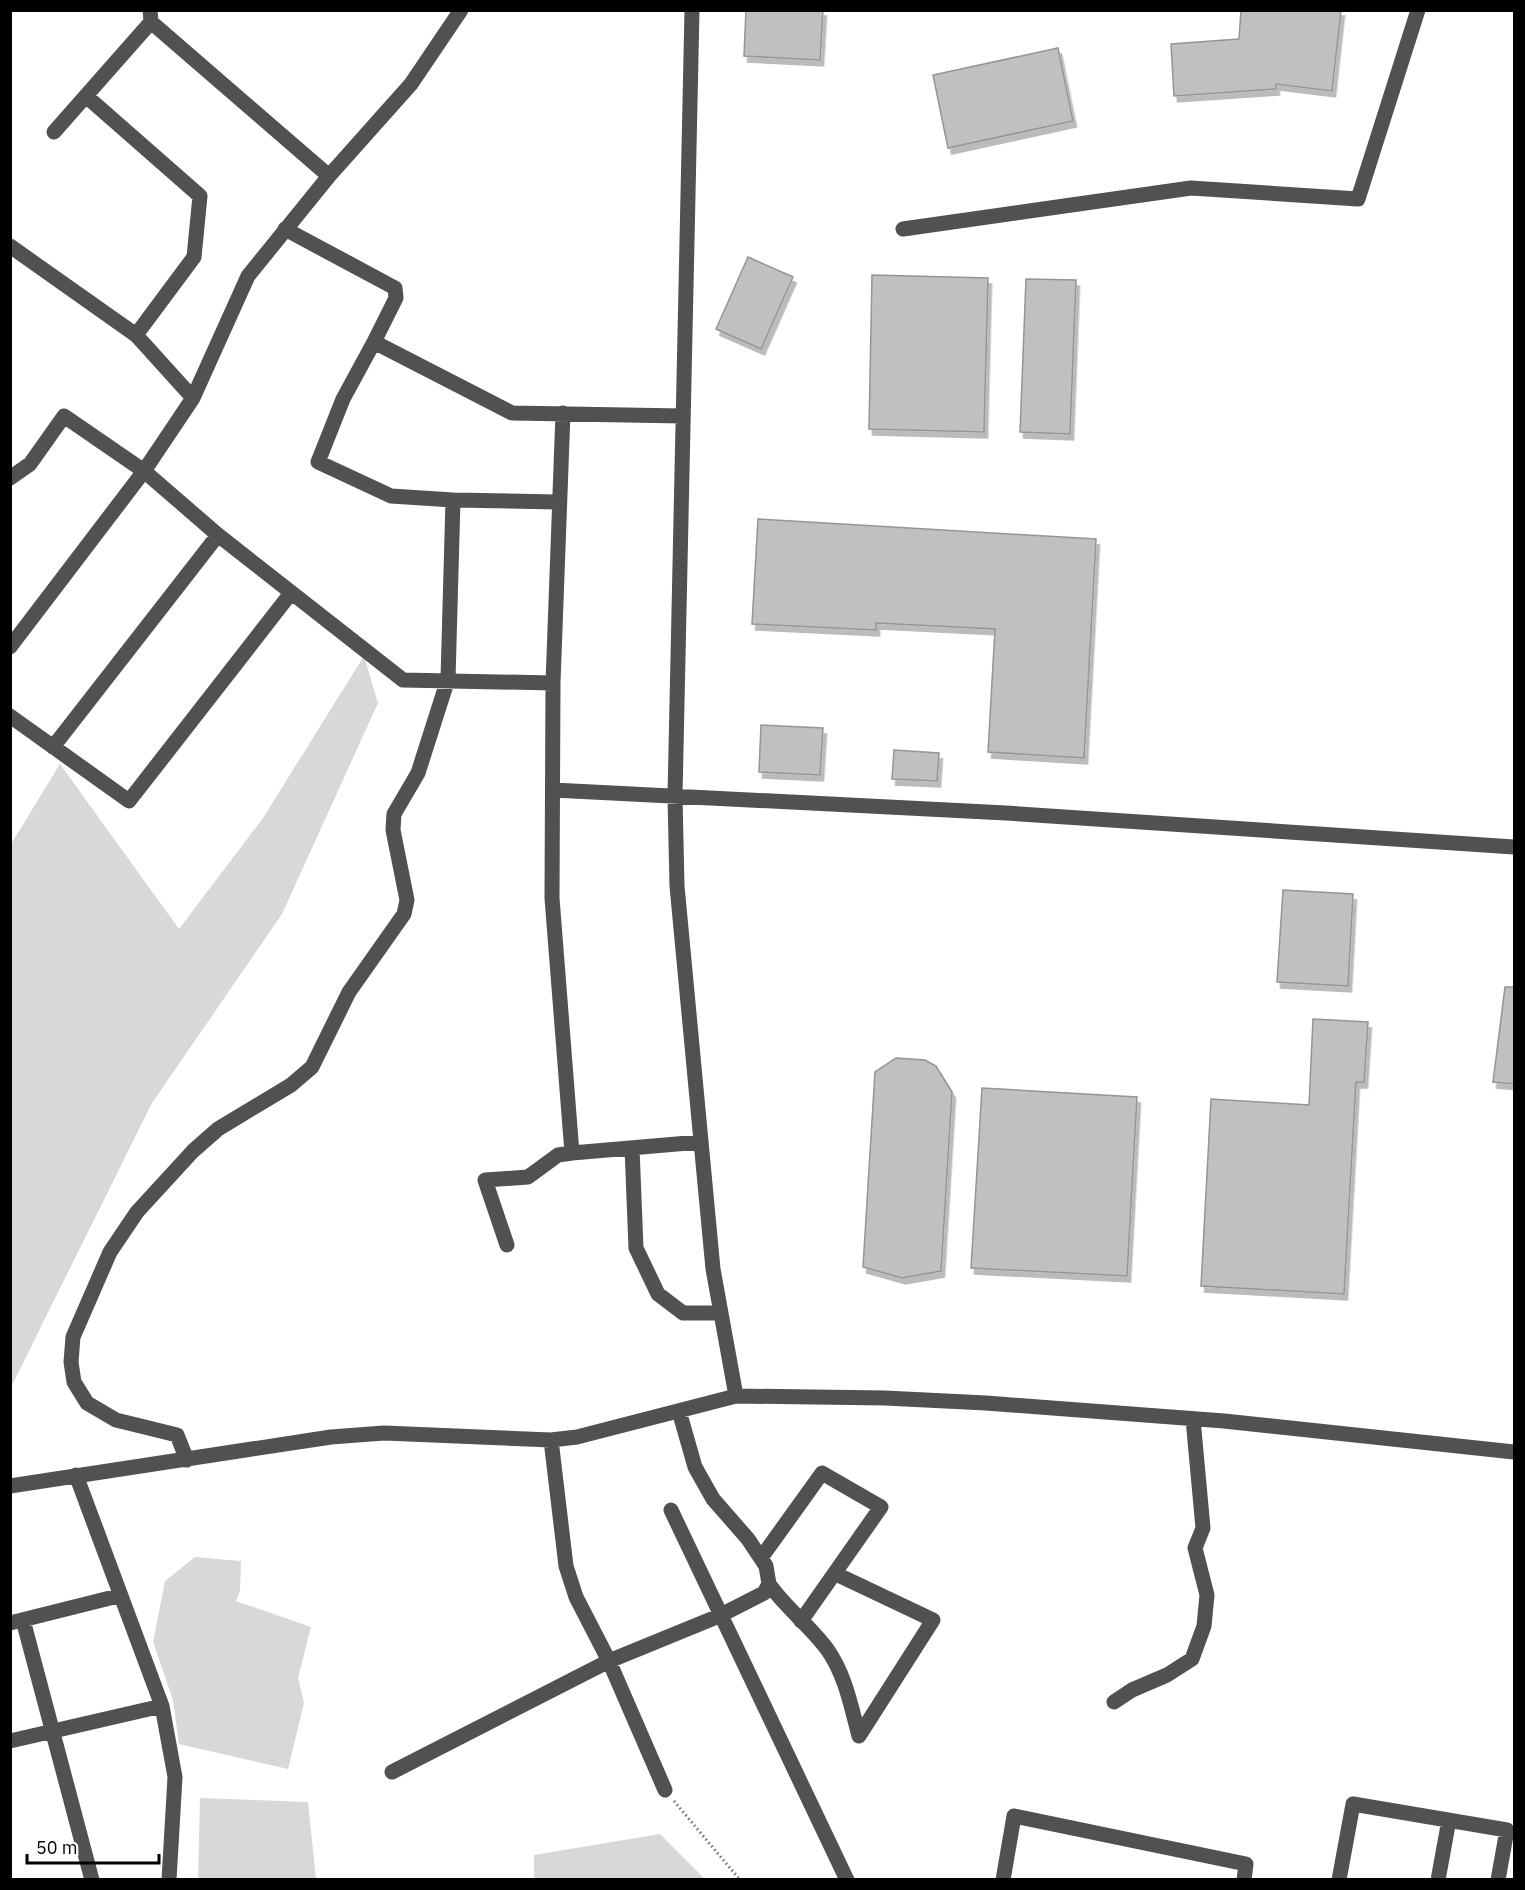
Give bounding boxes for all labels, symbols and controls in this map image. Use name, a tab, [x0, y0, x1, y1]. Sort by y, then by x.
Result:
scale bar	[27, 1827, 159, 1865]
text: 50 m	[36, 1836, 78, 1859]

